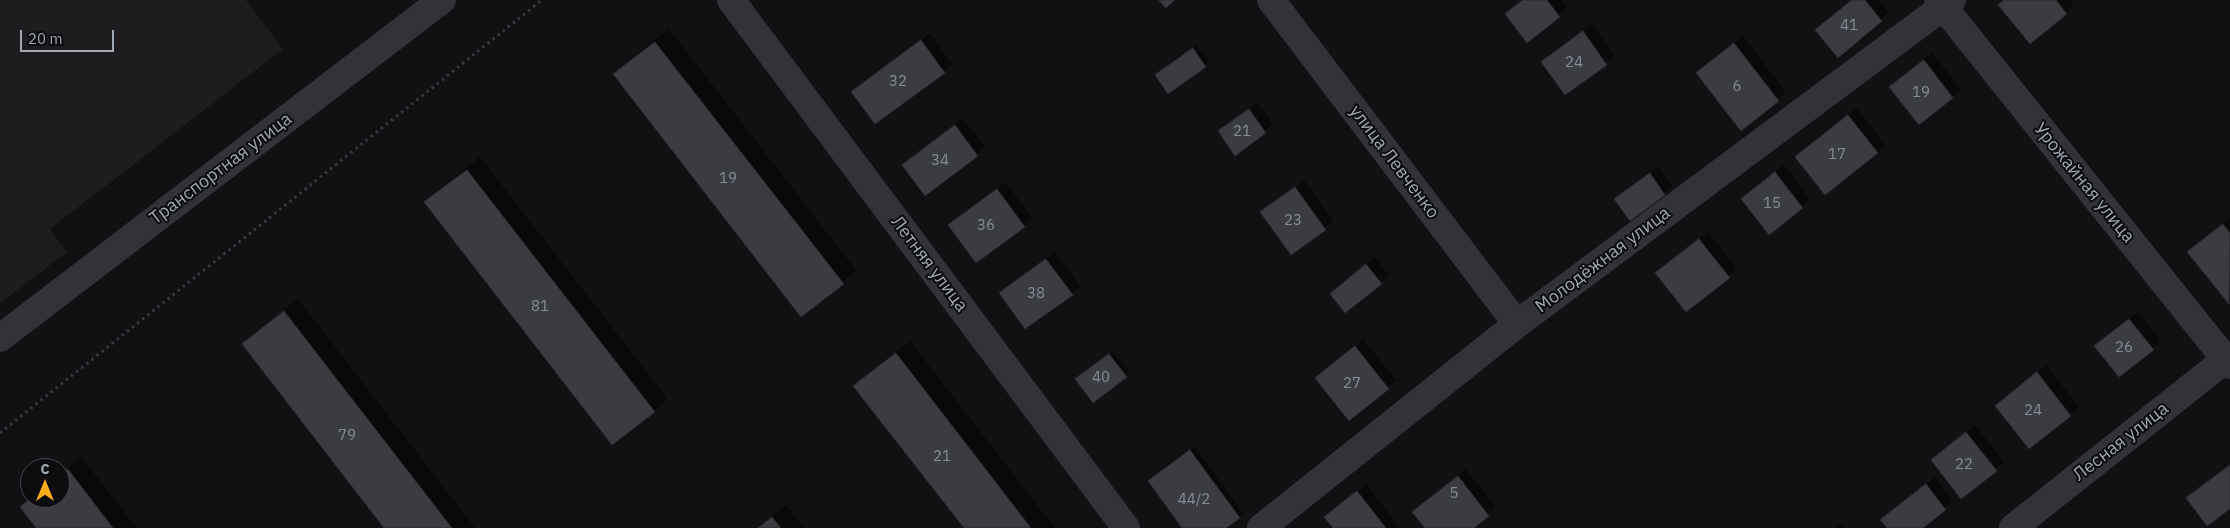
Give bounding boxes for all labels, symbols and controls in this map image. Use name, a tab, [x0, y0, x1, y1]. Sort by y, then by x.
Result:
house number: 41	[1840, 17, 1858, 35]
scale bar	[22, 20, 116, 52]
text: 20 m	[28, 29, 63, 48]
house number: 24	[1565, 54, 1583, 72]
house number: 32	[889, 73, 907, 91]
house number: 6	[1733, 78, 1741, 96]
house number: 19	[1912, 84, 1930, 102]
street label: улица Левченко	[1344, 101, 1444, 223]
street label: Транспортная улица	[146, 109, 296, 229]
street label: Урожайная улица	[2029, 119, 2139, 247]
house number: 21	[1233, 123, 1251, 141]
house number: 17	[1828, 146, 1846, 164]
house number: 34	[931, 152, 949, 170]
house number: 19	[719, 170, 737, 188]
house number: 15	[1763, 195, 1781, 213]
street label: Молодёжная улица	[1531, 202, 1675, 318]
street label: Летняя улица	[886, 212, 972, 316]
house number: 23	[1284, 212, 1302, 230]
house number: 36	[977, 217, 995, 235]
house number: 38	[1027, 285, 1045, 303]
house number: 81	[531, 298, 549, 316]
house number: 26	[2115, 339, 2133, 357]
house number: 40	[1092, 369, 1110, 387]
house number: 27	[1343, 375, 1361, 393]
street label: Лесная улица	[2069, 398, 2173, 486]
house number: 24	[2024, 402, 2042, 420]
house number: 79	[338, 427, 356, 445]
house number: 21	[933, 448, 951, 466]
house number: 22	[1955, 456, 1973, 474]
north arrow	[20, 458, 70, 508]
text: С	[40, 460, 50, 478]
house number: 5	[1450, 485, 1458, 503]
house number: 44/2	[1178, 491, 1210, 509]

